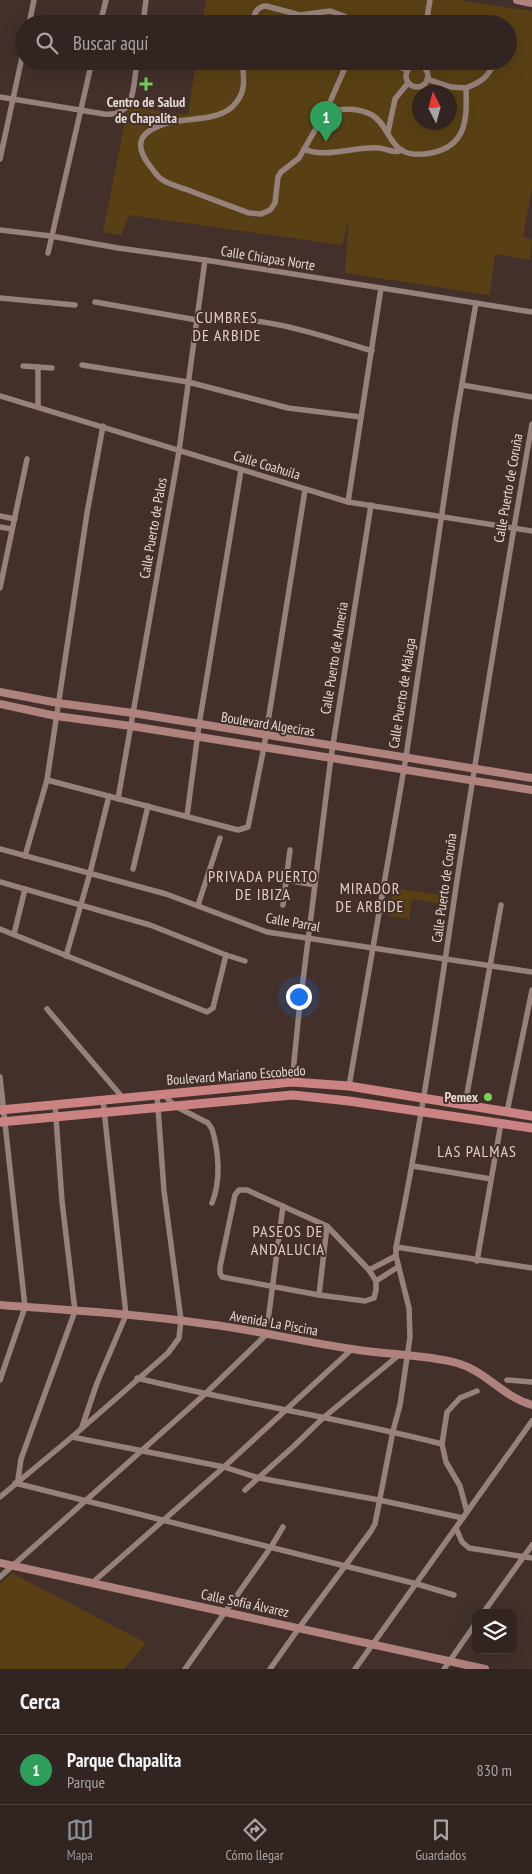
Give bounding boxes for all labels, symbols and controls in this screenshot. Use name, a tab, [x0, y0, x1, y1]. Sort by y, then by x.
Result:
search box	[15, 15, 517, 70]
icon: search	[33, 29, 61, 57]
text: Buscar aquí	[73, 31, 148, 55]
marker: Centro de Salud de Chapalita	[139, 77, 153, 91]
north arrow	[412, 85, 457, 130]
place label: Centro de Salud de Chapalita	[107, 93, 185, 127]
pin: 1	[310, 101, 342, 142]
street label: Calle Chiapas Norte	[220, 242, 317, 274]
district label: CUMBRES DE ARBIDE	[192, 307, 262, 345]
street label: Calle Puerto de Coruña	[490, 432, 526, 544]
street label: Calle Coahuila	[231, 446, 303, 484]
street label: Calle Puerto de Palos	[135, 476, 171, 580]
street label: Calle Puerto de Almeria	[316, 601, 352, 715]
street label: Calle Puerto de Málaga	[384, 636, 420, 750]
street label: Boulevard Algeciras	[220, 708, 317, 740]
street label: Calle Puerto de Coruña	[427, 832, 461, 944]
district label: PRIVADA PUERTO DE IBIZA	[208, 866, 318, 904]
district label: MIRADOR DE ARBIDE	[335, 878, 405, 916]
street label: Calle Parral	[264, 908, 322, 936]
your location	[286, 984, 312, 1010]
street label: Boulevard Mariano Escobedo	[166, 1061, 306, 1089]
place label: Pemex	[445, 1088, 479, 1106]
marker: Pemex	[482, 1091, 494, 1103]
district label: LAS PALMAS	[437, 1141, 517, 1161]
district label: PASEOS DE ANDALUCIA	[251, 1221, 325, 1259]
street label: Avenida La Piscina	[228, 1306, 320, 1340]
street label: Calle Sofía Álvarez	[199, 1585, 291, 1621]
map controls	[472, 1609, 517, 1654]
button: layers	[472, 1609, 517, 1654]
text: Cerca	[20, 1688, 60, 1715]
text: Parque Chapalita	[67, 1748, 181, 1772]
text: 1	[32, 1760, 40, 1780]
text: 830 m	[477, 1760, 512, 1780]
text: Parque	[67, 1772, 105, 1792]
tab: Mapa	[66, 1816, 94, 1864]
tab: Cómo llegar	[226, 1816, 283, 1864]
tab: Guardados	[415, 1816, 466, 1864]

